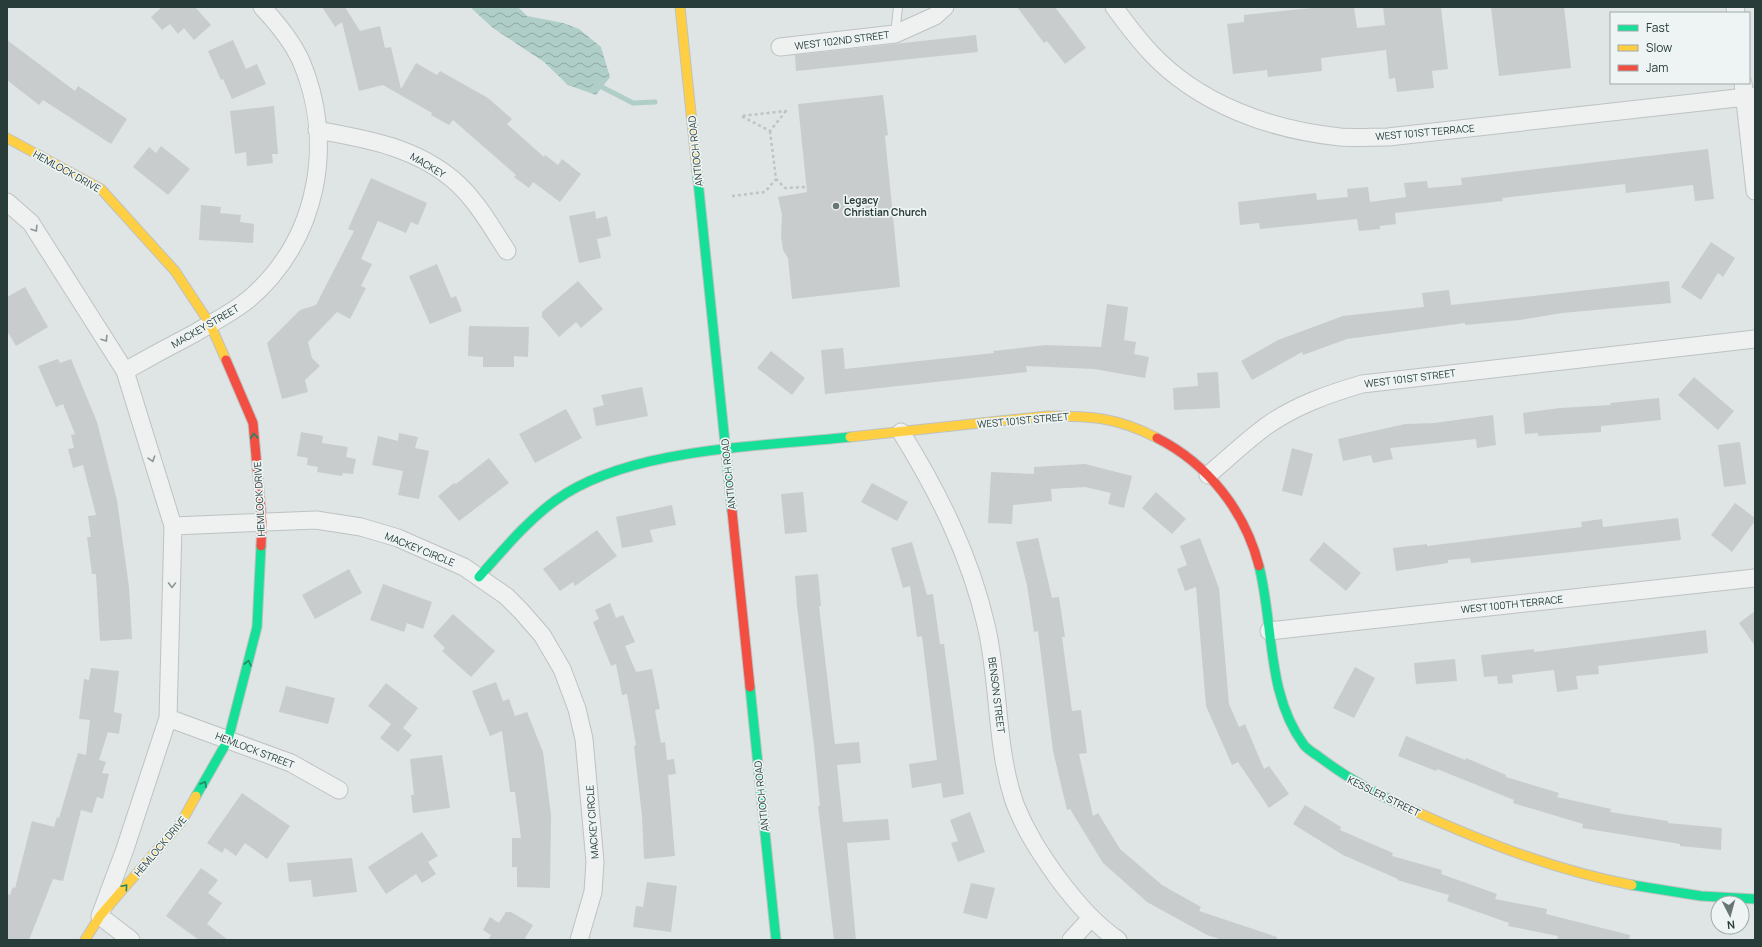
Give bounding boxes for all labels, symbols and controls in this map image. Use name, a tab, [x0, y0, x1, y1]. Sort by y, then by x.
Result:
legend	[1610, 12, 1750, 84]
text: Fast	[1646, 19, 1670, 36]
street label: WEST 102ND STREET	[794, 27, 890, 53]
text: Slow	[1646, 39, 1672, 56]
text: Jam	[1646, 59, 1668, 76]
street label: ANTIOCH ROAD	[684, 115, 706, 187]
street label: WEST 101ST TERRACE	[1375, 121, 1476, 143]
street label: HEMLOCK DRIVE	[31, 147, 103, 195]
street label: MACKEY	[408, 149, 449, 181]
place label: Legacy Christian Church	[844, 193, 927, 219]
marker: Legacy Christian Church	[831, 201, 841, 211]
one-way arrow	[30, 225, 37, 232]
street label: MACKEY STREET	[168, 301, 242, 351]
one-way arrow	[100, 334, 107, 341]
street label: WEST 101ST STREET	[1363, 365, 1457, 391]
street label: WEST 101ST STREET	[976, 409, 1070, 431]
one-way arrow	[250, 433, 259, 439]
street label: ANTIOCH ROAD	[717, 438, 739, 510]
one-way arrow	[147, 455, 156, 462]
street label: HEMLOCK DRIVE	[250, 461, 268, 537]
street label: MACKEY CIRCLE	[383, 529, 457, 569]
one-way arrow	[168, 582, 176, 588]
street label: WEST 100TH TERRACE	[1460, 592, 1564, 616]
street label: BENSON STREET	[985, 656, 1009, 734]
one-way arrow	[243, 659, 251, 666]
street label: HEMLOCK STREET	[213, 728, 297, 772]
street label: ANTIOCH ROAD	[750, 760, 772, 832]
street label: KESSLER STREET	[1346, 772, 1422, 820]
one-way arrow	[199, 781, 206, 788]
street label: MACKEY CIRCLE	[582, 784, 602, 859]
street label: HEMLOCK DRIVE	[131, 813, 190, 879]
one-way arrow	[121, 884, 128, 892]
north arrow	[1710, 895, 1750, 935]
text: N	[1726, 918, 1736, 933]

